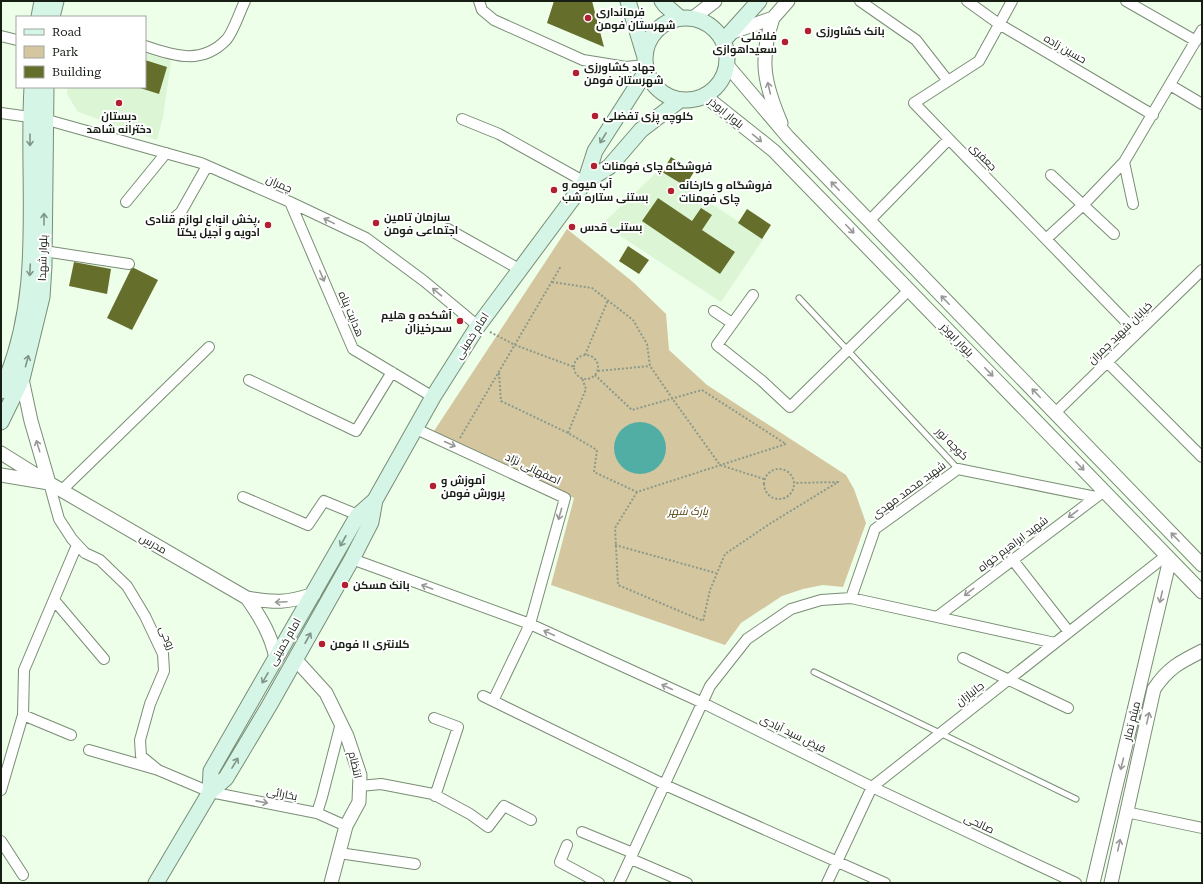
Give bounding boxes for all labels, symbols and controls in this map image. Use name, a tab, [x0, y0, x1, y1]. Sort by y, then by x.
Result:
place label: فرمانداری شهرستان فومن	[596, 6, 675, 33]
marker: فرمانداری شهرستان فومن	[583, 13, 593, 23]
legend	[16, 16, 146, 88]
text: Road	[52, 25, 82, 39]
place label: بانک کشاورزی	[816, 25, 885, 39]
marker: بانک کشاورزی	[803, 26, 813, 36]
place label: فلافلی سعیداهوازی	[712, 30, 777, 57]
street label: حسین زاده	[1041, 32, 1089, 66]
marker: فلافلی سعیداهوازی	[780, 37, 790, 47]
text: Park	[52, 45, 79, 59]
place label: جهاد کشاورزی شهرستان فومن	[584, 61, 663, 88]
text: Building	[52, 65, 101, 79]
marker: جهاد کشاورزی شهرستان فومن	[571, 68, 581, 78]
one-way arrow	[764, 82, 772, 95]
street label: بلوار ابوذر	[705, 94, 746, 131]
marker: دبستان دخترانه شاهد	[114, 98, 124, 108]
place label: دبستان دخترانه شاهد	[87, 110, 151, 136]
place label: کلوچه پزی تفضلی	[603, 110, 693, 125]
marker: کلوچه پزی تفضلی	[590, 111, 600, 121]
one-way arrow	[599, 132, 607, 143]
one-way arrow	[26, 133, 34, 146]
one-way arrow	[752, 133, 763, 142]
street label: جعفری	[967, 141, 999, 173]
place label: فروشگاه چای فومنات	[602, 160, 712, 175]
marker: فروشگاه چای فومنات	[589, 161, 599, 171]
street label: چمران	[264, 173, 294, 195]
place label: آب میوه و بستنی ستاره شب	[562, 178, 648, 204]
place label: فروشگاه و کارخانه چای فومنات	[679, 179, 772, 207]
one-way arrow	[830, 181, 840, 191]
marker: آب میوه و بستنی ستاره شب	[549, 185, 559, 195]
marker: فروشگاه و کارخانه چای فومنات	[666, 186, 676, 196]
place label: سازمان تامین اجتماعی فومن	[384, 211, 458, 238]
one-way arrow	[40, 213, 48, 226]
place label: پخش انواع لوازم قنادی، ادویه و آجیل یکتا	[145, 213, 260, 240]
one-way arrow	[324, 217, 336, 224]
marker: سازمان تامین اجتماعی فومن	[371, 218, 381, 228]
marker: پخش انواع لوازم قنادی، ادویه و آجیل یکتا	[263, 220, 273, 230]
place label: بستنی قدس	[580, 221, 642, 234]
marker: بستنی قدس	[567, 222, 577, 232]
one-way arrow	[845, 224, 855, 234]
street label: بلوار شهدا	[36, 234, 50, 281]
one-way arrow	[27, 263, 34, 276]
one-way arrow	[319, 270, 326, 282]
one-way arrow	[432, 287, 443, 296]
street label: هدایت پناه	[336, 289, 366, 339]
one-way arrow	[940, 295, 950, 305]
street label: خیابان شهید چمران	[1085, 299, 1155, 367]
place label: آشکده و هلیم سحرخیزان	[381, 309, 453, 335]
street label: امام خمینی	[452, 310, 493, 362]
marker: آشکده و هلیم سحرخیزان	[455, 316, 465, 326]
street label: بلوار ابوذر	[937, 320, 976, 360]
one-way arrow	[23, 354, 31, 367]
one-way arrow	[984, 367, 994, 377]
one-way arrow	[1031, 388, 1040, 398]
street label: کوچه نور	[932, 424, 971, 463]
one-way arrow	[34, 440, 41, 453]
one-way arrow	[444, 441, 456, 448]
street label: اصفهانی نژاد	[503, 451, 563, 487]
street label: شهید محمد مهدی	[870, 459, 948, 521]
one-way arrow	[1075, 461, 1084, 471]
place label: آموزش و پرورش فومن	[441, 474, 505, 502]
marker: آموزش و پرورش فومن	[428, 481, 438, 491]
park label: پارک شهر	[666, 505, 709, 519]
one-way arrow	[556, 508, 563, 521]
one-way arrow	[1067, 510, 1078, 518]
street label: شهید ابراهیم خواه	[975, 513, 1051, 575]
street label: مدرس	[137, 531, 169, 557]
one-way arrow	[1170, 532, 1180, 542]
one-way arrow	[339, 535, 347, 547]
place label: بانک مسکن	[353, 579, 410, 592]
marker: بانک مسکن	[340, 580, 350, 590]
one-way arrow	[422, 582, 434, 590]
one-way arrow	[964, 588, 975, 597]
one-way arrow	[1157, 590, 1165, 603]
one-way arrow	[275, 598, 288, 605]
street label: امام خمینی	[266, 616, 305, 669]
street label: روحی	[156, 624, 178, 652]
one-way arrow	[543, 629, 555, 636]
one-way arrow	[304, 632, 312, 644]
place label: کلانتری ۱۱ فومن	[330, 638, 410, 652]
marker: کلانتری ۱۱ فومن	[317, 639, 327, 649]
one-way arrow	[260, 672, 268, 684]
street label: جانبازان	[953, 679, 987, 709]
one-way arrow	[661, 682, 673, 690]
street label: میثم تمار	[1121, 700, 1144, 743]
street label: فیض سید آبادی	[758, 712, 828, 756]
one-way arrow	[1144, 712, 1152, 725]
street label: انتظام	[345, 750, 364, 780]
one-way arrow	[232, 757, 240, 769]
one-way arrow	[1117, 757, 1125, 770]
street label: بخارائی	[265, 785, 299, 803]
one-way arrow	[256, 799, 269, 807]
street label: صالحی	[962, 811, 996, 837]
one-way arrow	[1116, 839, 1124, 852]

